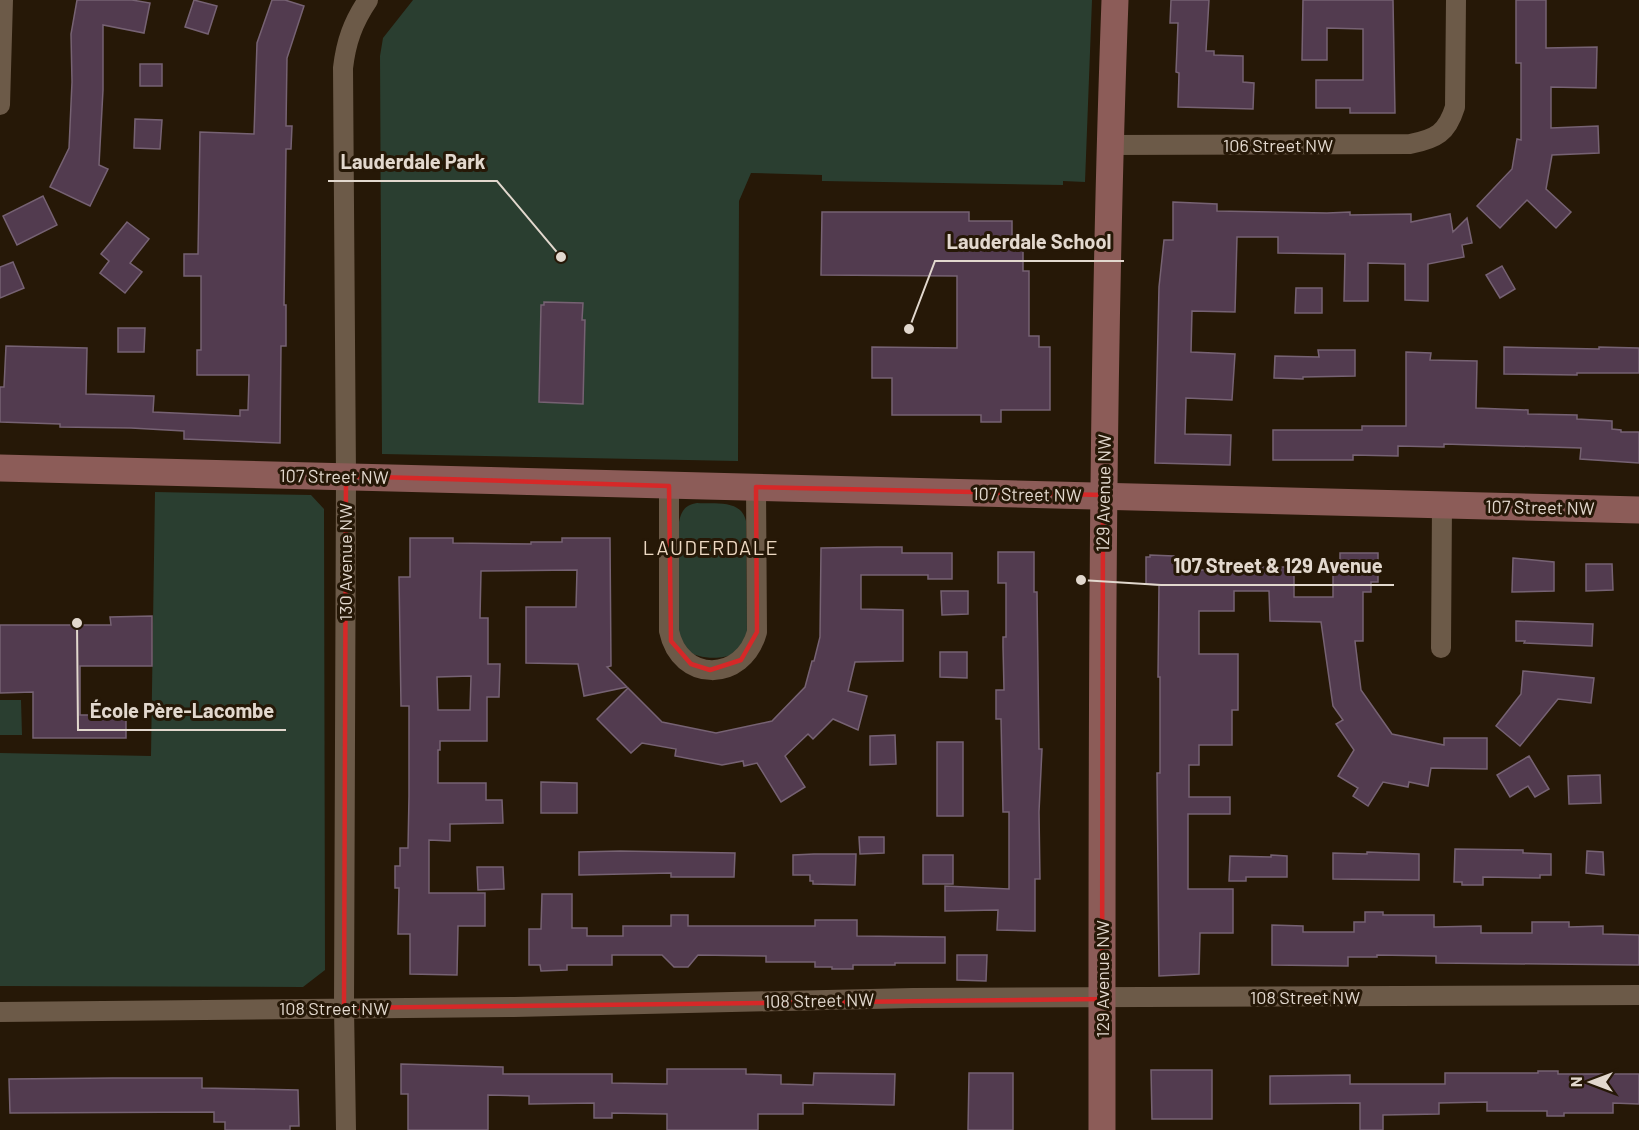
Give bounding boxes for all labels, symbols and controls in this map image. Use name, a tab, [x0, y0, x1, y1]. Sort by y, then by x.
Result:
street label: 106 Street NW	[1223, 134, 1333, 156]
callout: Lauderdale Park	[328, 143, 497, 181]
text: Lauderdale Park	[341, 149, 486, 173]
callout: Lauderdale School	[935, 223, 1124, 261]
text: Lauderdale School	[947, 229, 1111, 253]
street label: 129 Avenue NW	[1091, 434, 1115, 552]
street label: 107 Street NW	[279, 464, 389, 488]
street label: 107 Street NW	[972, 482, 1082, 506]
street label: 107 Street NW	[1485, 495, 1595, 519]
street label: 130 Avenue NW	[334, 503, 356, 621]
district label: LAUDERDALE	[643, 535, 779, 559]
callout: 107 Street & 129 Avenue	[1161, 547, 1394, 585]
text: 107 Street & 129 Avenue	[1173, 553, 1383, 577]
callout: École Père-Lacombe	[78, 692, 286, 730]
text: École Père-Lacombe	[90, 698, 274, 722]
street label: 129 Avenue NW	[1091, 920, 1113, 1038]
street label: 108 Street NW	[1250, 986, 1360, 1008]
street label: 108 Street NW	[764, 988, 874, 1012]
street label: 108 Street NW	[279, 997, 389, 1019]
north arrow	[1561, 1052, 1621, 1112]
text: N	[1566, 1077, 1585, 1087]

